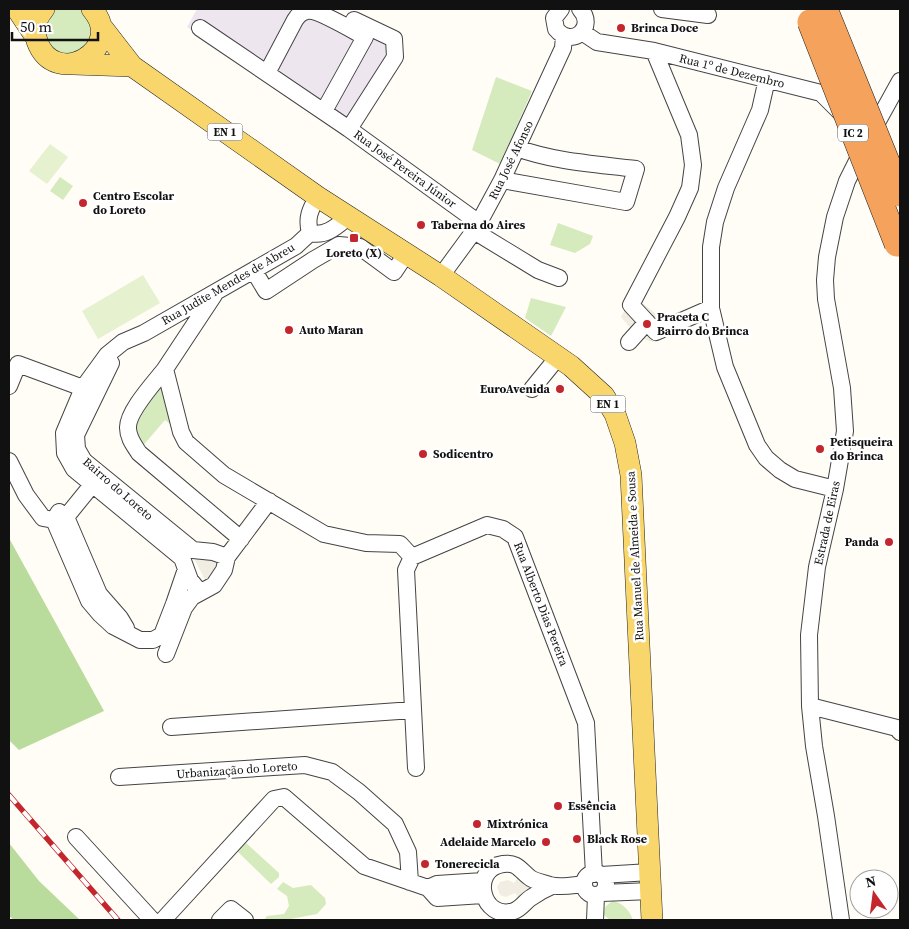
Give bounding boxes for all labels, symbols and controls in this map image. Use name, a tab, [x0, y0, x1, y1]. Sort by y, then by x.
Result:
scale bar	[12, 10, 99, 42]
text: 50 m	[20, 16, 52, 37]
place label: Brinca Doce	[631, 20, 698, 36]
marker: Brinca Doce	[615, 22, 627, 34]
street label: Rua 1º de Dezembro	[678, 50, 787, 92]
street label: Rua José Afonso	[485, 117, 537, 202]
road number: EN 1	[208, 124, 242, 140]
road number: IC 2	[838, 125, 868, 142]
street label: Rua José Pereira Júnior	[350, 126, 460, 212]
place label: Centro Escolar do Loreto	[93, 188, 175, 218]
marker: Centro Escolar do Loreto	[77, 197, 89, 209]
place label: Taberna do Aires	[431, 217, 526, 233]
marker: Taberna do Aires	[415, 219, 427, 231]
marker: Loreto (X)	[348, 232, 360, 244]
street label: Rua Judite Mendes de Abreu	[158, 239, 298, 329]
place label: Loreto (X)	[326, 245, 382, 261]
place label: Praceta C Bairro do Brinca	[657, 309, 749, 339]
marker: Praceta C Bairro do Brinca	[641, 318, 653, 330]
place label: Auto Maran	[299, 322, 364, 338]
marker: Auto Maran	[283, 324, 295, 336]
place label: EuroAvenida	[480, 381, 551, 397]
marker: EuroAvenida	[554, 383, 566, 395]
road number: EN 1	[590, 396, 626, 412]
place label: Petisqueira do Brinca	[830, 434, 893, 464]
marker: Petisqueira do Brinca	[814, 443, 826, 455]
place label: Sodicentro	[433, 446, 494, 462]
marker: Sodicentro	[417, 448, 429, 460]
street label: Bairro do Loreto	[79, 454, 157, 524]
street label: Rua Manuel de Almeida e Sousa	[623, 470, 647, 641]
street label: Estrada de Eiras	[810, 479, 844, 567]
place label: Panda	[845, 534, 880, 550]
marker: Panda	[883, 536, 895, 548]
street label: Rua Alberto Dias Pereira	[510, 540, 572, 669]
street label: Urbanização do Loreto	[176, 758, 299, 782]
place label: Essência	[568, 798, 617, 814]
marker: Essência	[552, 800, 564, 812]
place label: Mixtrónica	[487, 816, 549, 832]
marker: Mixtrónica	[471, 818, 483, 830]
place label: Black Rose	[587, 831, 647, 847]
marker: Black Rose	[571, 833, 583, 845]
place label: Adelaide Marcelo	[440, 834, 536, 850]
marker: Adelaide Marcelo	[540, 836, 552, 848]
place label: Tonerecicla	[435, 856, 500, 872]
marker: Tonerecicla	[419, 858, 431, 870]
north arrow	[849, 869, 899, 919]
text: N	[863, 870, 878, 892]

